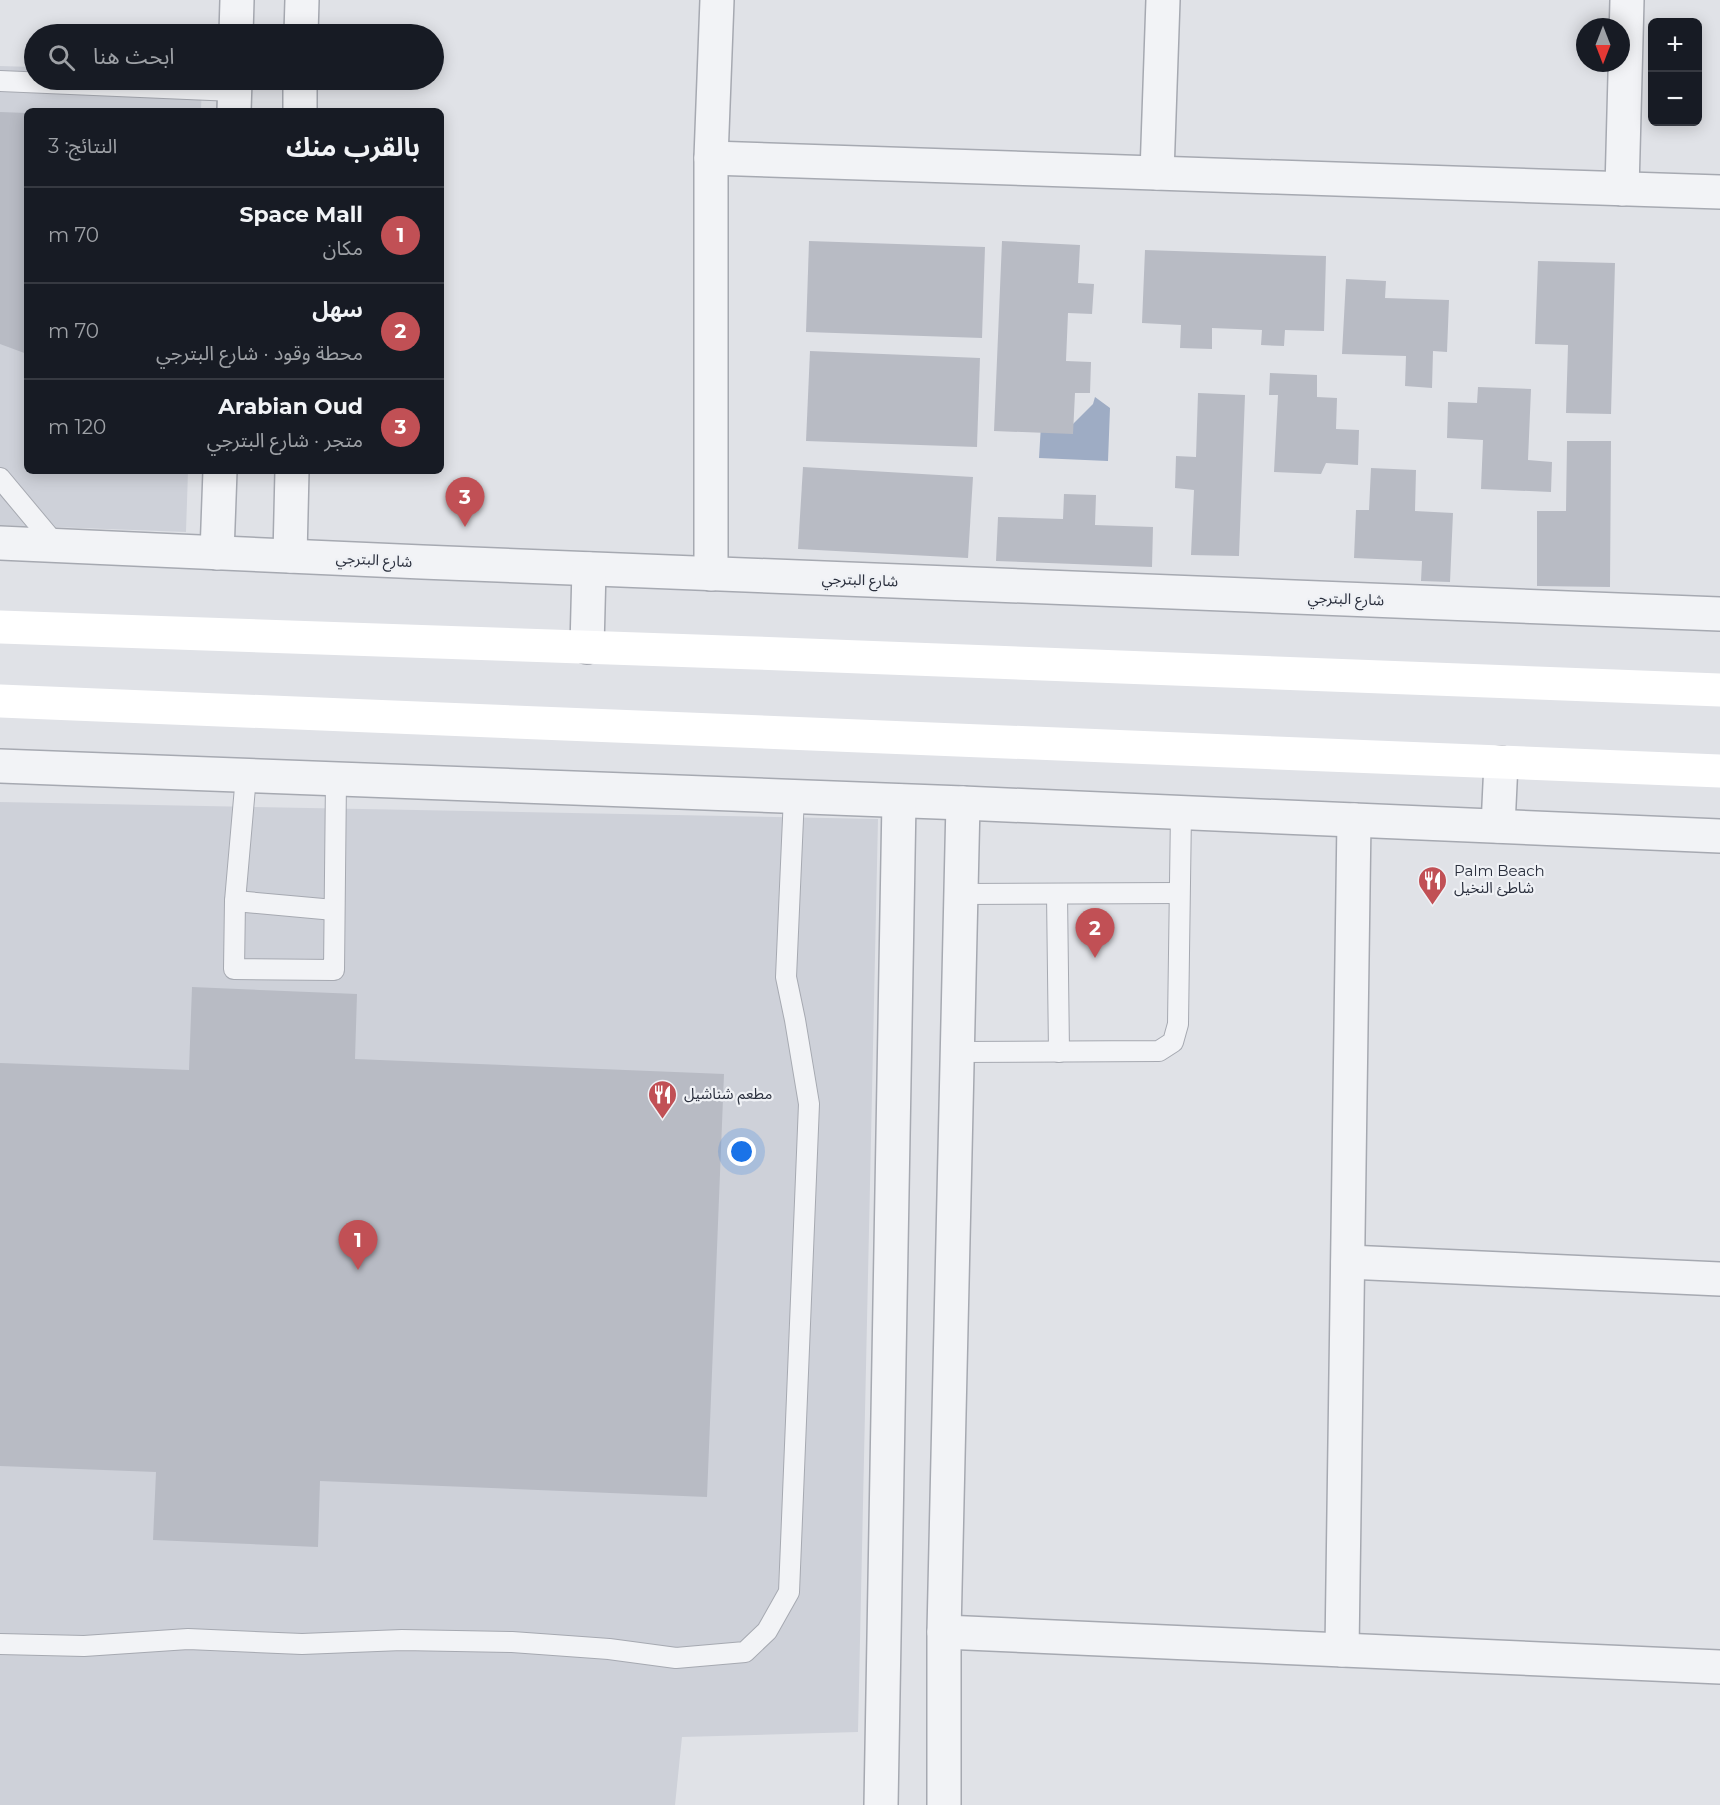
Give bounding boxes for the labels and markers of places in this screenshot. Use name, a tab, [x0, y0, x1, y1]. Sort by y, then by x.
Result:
pin: 3	[446, 478, 484, 527]
place label: Palm Beach شاطئ النخيل	[1454, 861, 1545, 897]
restaurant icon: Palm Beach شاطئ النخيل	[1417, 864, 1449, 906]
pin: 2	[1076, 908, 1114, 958]
restaurant icon: مطعم شناشيل	[647, 1078, 679, 1120]
place label: مطعم شناشيل	[684, 1084, 772, 1105]
pin: 1	[338, 1220, 378, 1270]

